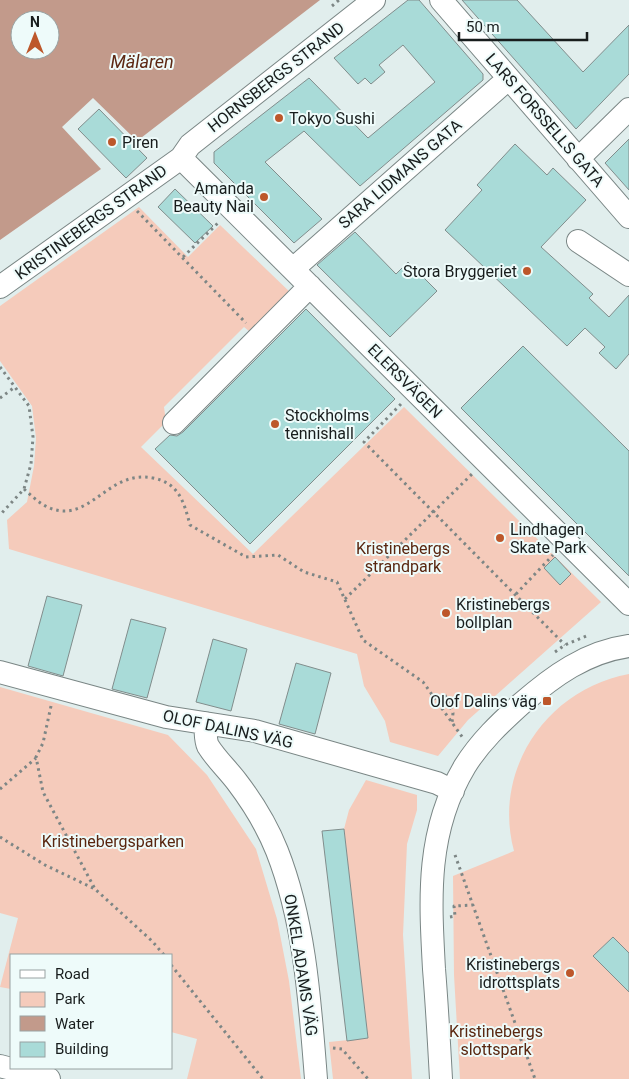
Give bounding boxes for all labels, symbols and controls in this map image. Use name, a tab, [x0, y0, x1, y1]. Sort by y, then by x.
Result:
north arrow	[10, 10, 60, 60]
scale bar	[459, 10, 586, 42]
text: N	[30, 14, 40, 30]
street label: HORNSBERGS STRAND	[204, 18, 348, 136]
text: 50 m	[466, 18, 500, 36]
street label: LARS FORSSELLS GATA	[482, 49, 609, 191]
water label: Mälaren	[110, 51, 174, 72]
place label: Tokyo Sushi	[289, 109, 375, 128]
marker: Tokyo Sushi	[273, 112, 285, 124]
street label: SARA LIDMANS GATA	[335, 115, 466, 233]
place label: Piren	[122, 133, 159, 152]
marker: Piren	[106, 136, 118, 148]
street label: KRISTINEBERGS STRAND	[12, 161, 170, 283]
place label: Amanda Beauty Nail	[173, 179, 254, 216]
marker: Amanda Beauty Nail	[258, 191, 270, 203]
place label: Stora Bryggeriet	[403, 262, 517, 281]
marker: Stora Bryggeriet	[521, 265, 533, 277]
street label: ELERSVÄGEN	[364, 340, 446, 422]
place label: Stockholms tennishall	[285, 406, 369, 443]
marker: Stockholms tennishall	[269, 418, 281, 430]
place label: Lindhagen Skate Park	[510, 520, 587, 557]
marker: Lindhagen Skate Park	[494, 532, 506, 544]
park label: Kristinebergs strandpark	[356, 539, 450, 576]
place label: Kristinebergs bollplan	[456, 595, 550, 632]
marker: Kristinebergs bollplan	[440, 607, 452, 619]
place label: Olof Dalins väg	[430, 692, 537, 711]
marker: Olof Dalins väg	[541, 695, 553, 707]
street label: OLOF DALINS VÄG	[161, 706, 295, 752]
park label: Kristinebergsparken	[42, 832, 184, 851]
street label: ONKEL ADAMS VÄG	[280, 893, 322, 1037]
legend	[10, 954, 172, 1069]
place label: Kristinebergs idrottsplats	[466, 955, 560, 992]
text: Road	[55, 965, 89, 983]
marker: Kristinebergs idrottsplats	[564, 967, 576, 979]
text: Park	[55, 990, 86, 1008]
text: Water	[55, 1015, 94, 1033]
park label: Kristinebergs slottspark	[449, 1022, 543, 1059]
text: Building	[55, 1040, 109, 1058]

